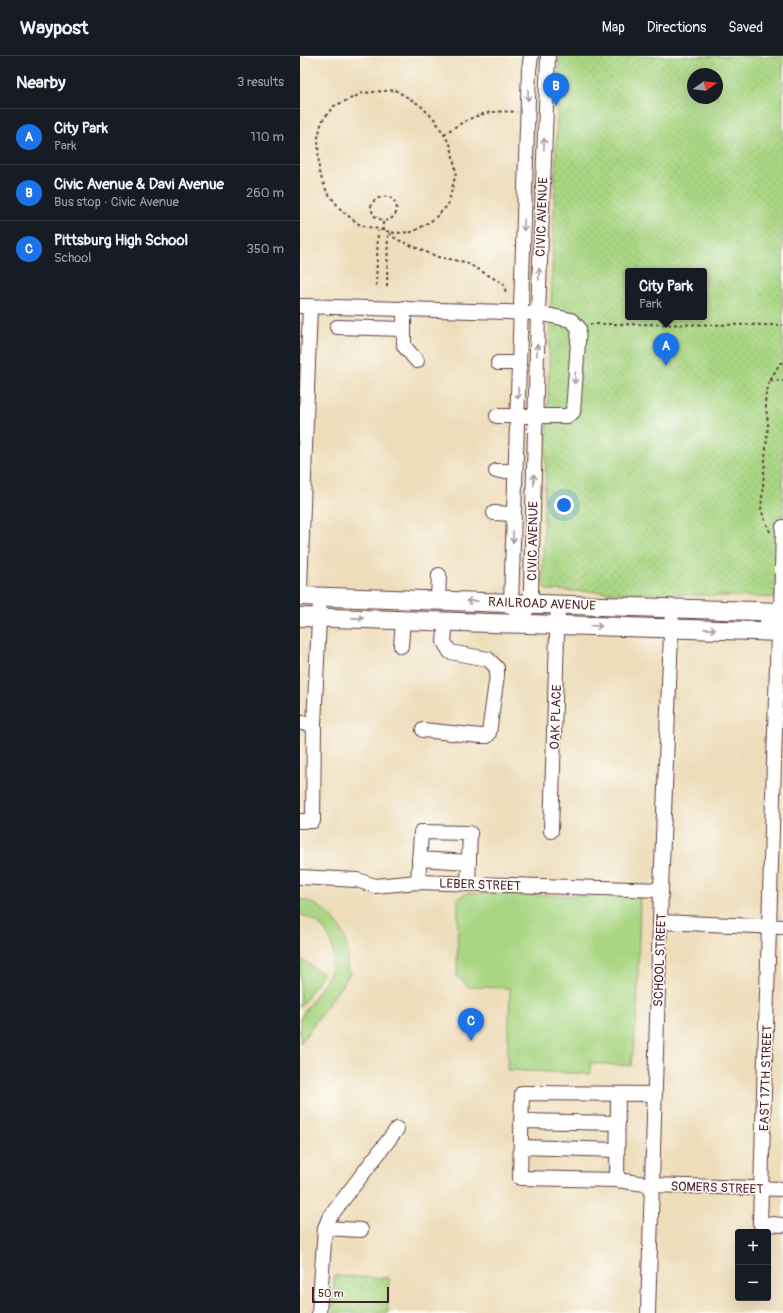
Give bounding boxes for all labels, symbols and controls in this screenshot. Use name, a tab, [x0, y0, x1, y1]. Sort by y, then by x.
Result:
text: Waypost	[20, 16, 89, 40]
text: Map	[602, 19, 625, 36]
text: Directions	[647, 19, 706, 36]
text: Saved	[728, 19, 763, 36]
north arrow	[687, 68, 723, 104]
text: Nearby	[16, 72, 65, 93]
pin: B	[543, 73, 569, 106]
text: 3 results	[237, 74, 284, 90]
one-way arrow	[524, 88, 532, 101]
text: City Park	[54, 119, 108, 138]
text: A	[25, 129, 33, 145]
text: 110 m	[251, 129, 284, 145]
text: Park	[54, 138, 77, 154]
one-way arrow	[541, 138, 548, 151]
text: Civic Avenue & Davi Avenue	[54, 175, 224, 194]
street label: CIVIC AVENUE	[533, 177, 551, 257]
text: B	[25, 185, 33, 201]
text: 260 m	[246, 185, 284, 201]
text: Bus stop · Civic Avenue	[54, 194, 179, 210]
one-way arrow	[520, 218, 527, 231]
text: Pittsburg High School	[54, 231, 188, 250]
text: C	[25, 241, 33, 257]
text: 350 m	[246, 241, 284, 257]
text: School	[54, 250, 91, 266]
one-way arrow	[535, 268, 543, 281]
popup	[625, 268, 707, 320]
text: City Park	[639, 277, 693, 296]
text: Park	[639, 296, 662, 312]
pin: A	[653, 333, 679, 366]
one-way arrow	[533, 344, 541, 357]
one-way arrow	[572, 371, 579, 384]
one-way arrow	[514, 386, 522, 399]
one-way arrow	[530, 474, 538, 487]
your location	[554, 495, 574, 515]
street label: CIVIC AVENUE	[524, 501, 542, 581]
one-way arrow	[510, 530, 517, 543]
street label: RAILROAD AVENUE	[488, 594, 596, 614]
one-way arrow	[466, 597, 479, 605]
one-way arrow	[351, 614, 364, 622]
one-way arrow	[589, 622, 602, 629]
one-way arrow	[703, 625, 716, 633]
street label: OAK PLACE	[547, 684, 565, 750]
street label: LEBER STREET	[439, 876, 521, 894]
street label: SCHOOL STREET	[650, 913, 670, 1007]
pin: C	[458, 1008, 484, 1041]
street label: EAST 17TH STREET	[756, 1025, 776, 1131]
street label: SOMERS STREET	[670, 1178, 764, 1198]
map controls	[735, 1229, 771, 1301]
button: +	[735, 1229, 771, 1265]
button: −	[735, 1265, 771, 1301]
scale bar	[312, 1285, 389, 1304]
text: 50 m	[318, 1287, 344, 1300]

